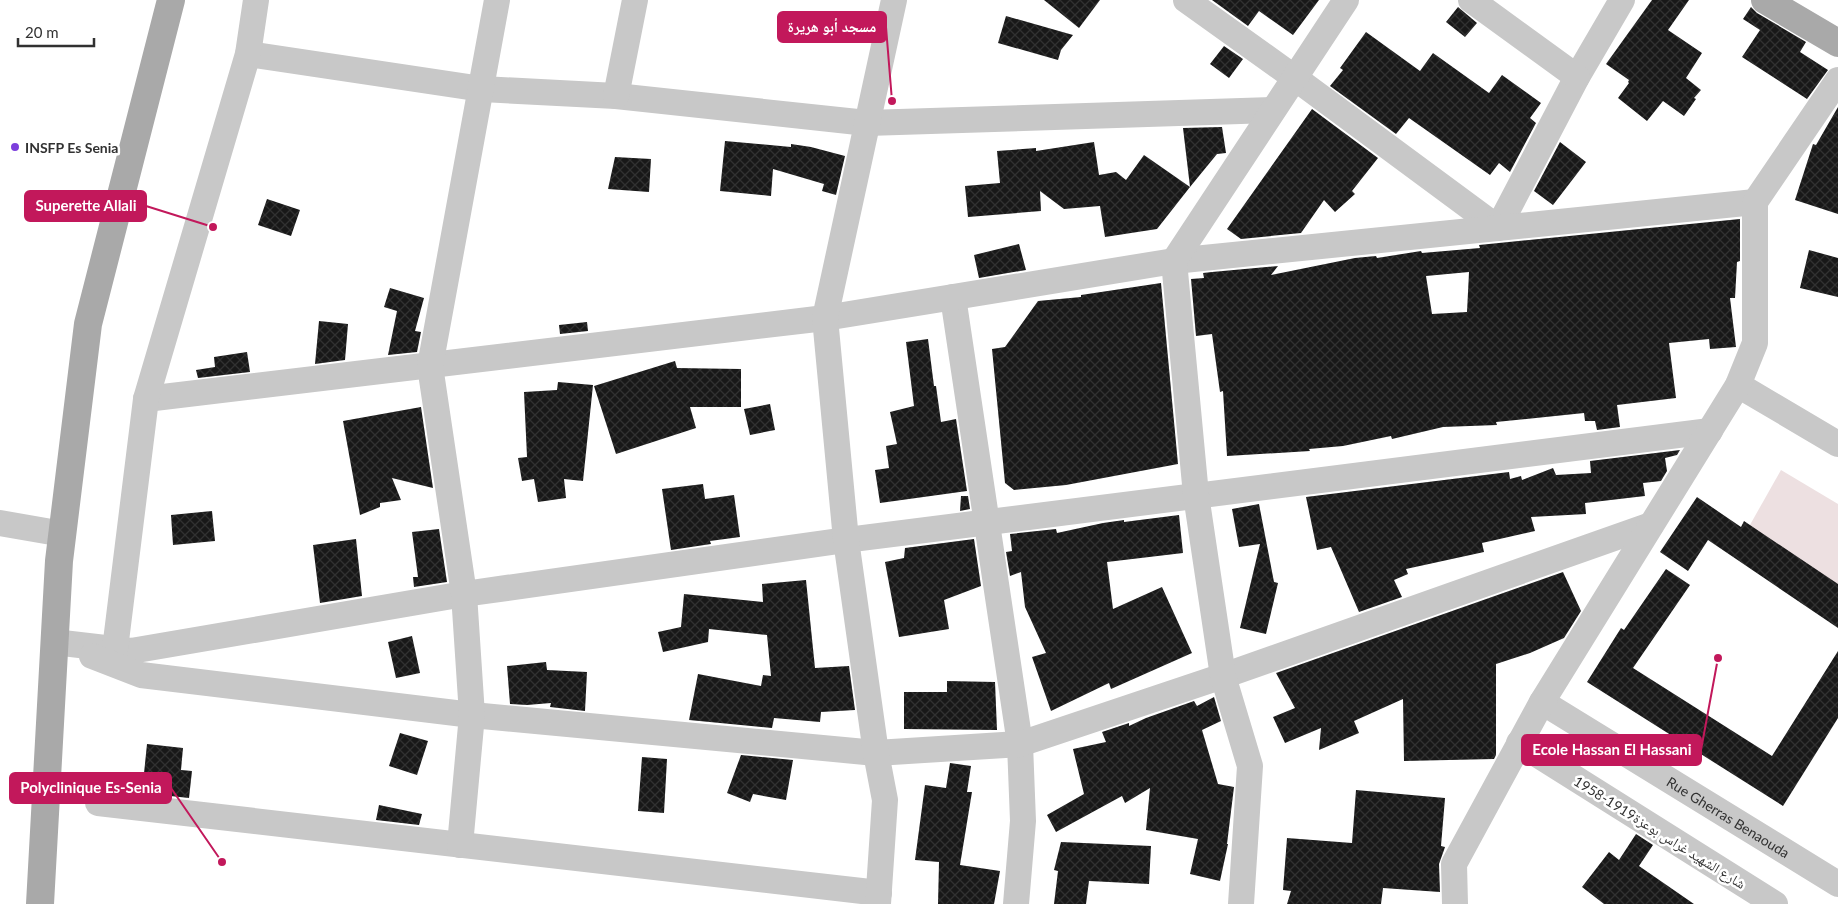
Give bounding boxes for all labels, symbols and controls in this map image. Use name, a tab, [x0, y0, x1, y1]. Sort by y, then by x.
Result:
callout: مسجد أبو هريرة	[778, 12, 886, 42]
scale bar	[18, 15, 94, 47]
text: مسجد أبو هريرة	[788, 17, 876, 36]
text: 20 m	[25, 23, 59, 41]
place label: INSFP Es Senia	[25, 139, 118, 156]
marker: INSFP Es Senia	[9, 141, 21, 153]
callout: Superette Allali	[25, 191, 146, 221]
text: Superette Allali	[35, 196, 137, 214]
callout: Ecole Hassan El Hassani	[1522, 735, 1701, 765]
text: Ecole Hassan El Hassani	[1532, 740, 1692, 758]
street label: شارع الشهيد غراس بوعزة1919-1958	[1570, 772, 1749, 894]
callout: Polyclinique Es-Senia	[10, 773, 171, 803]
street label: Rue Gherras Benaouda	[1664, 773, 1793, 861]
text: Polyclinique Es-Senia	[20, 778, 162, 796]

